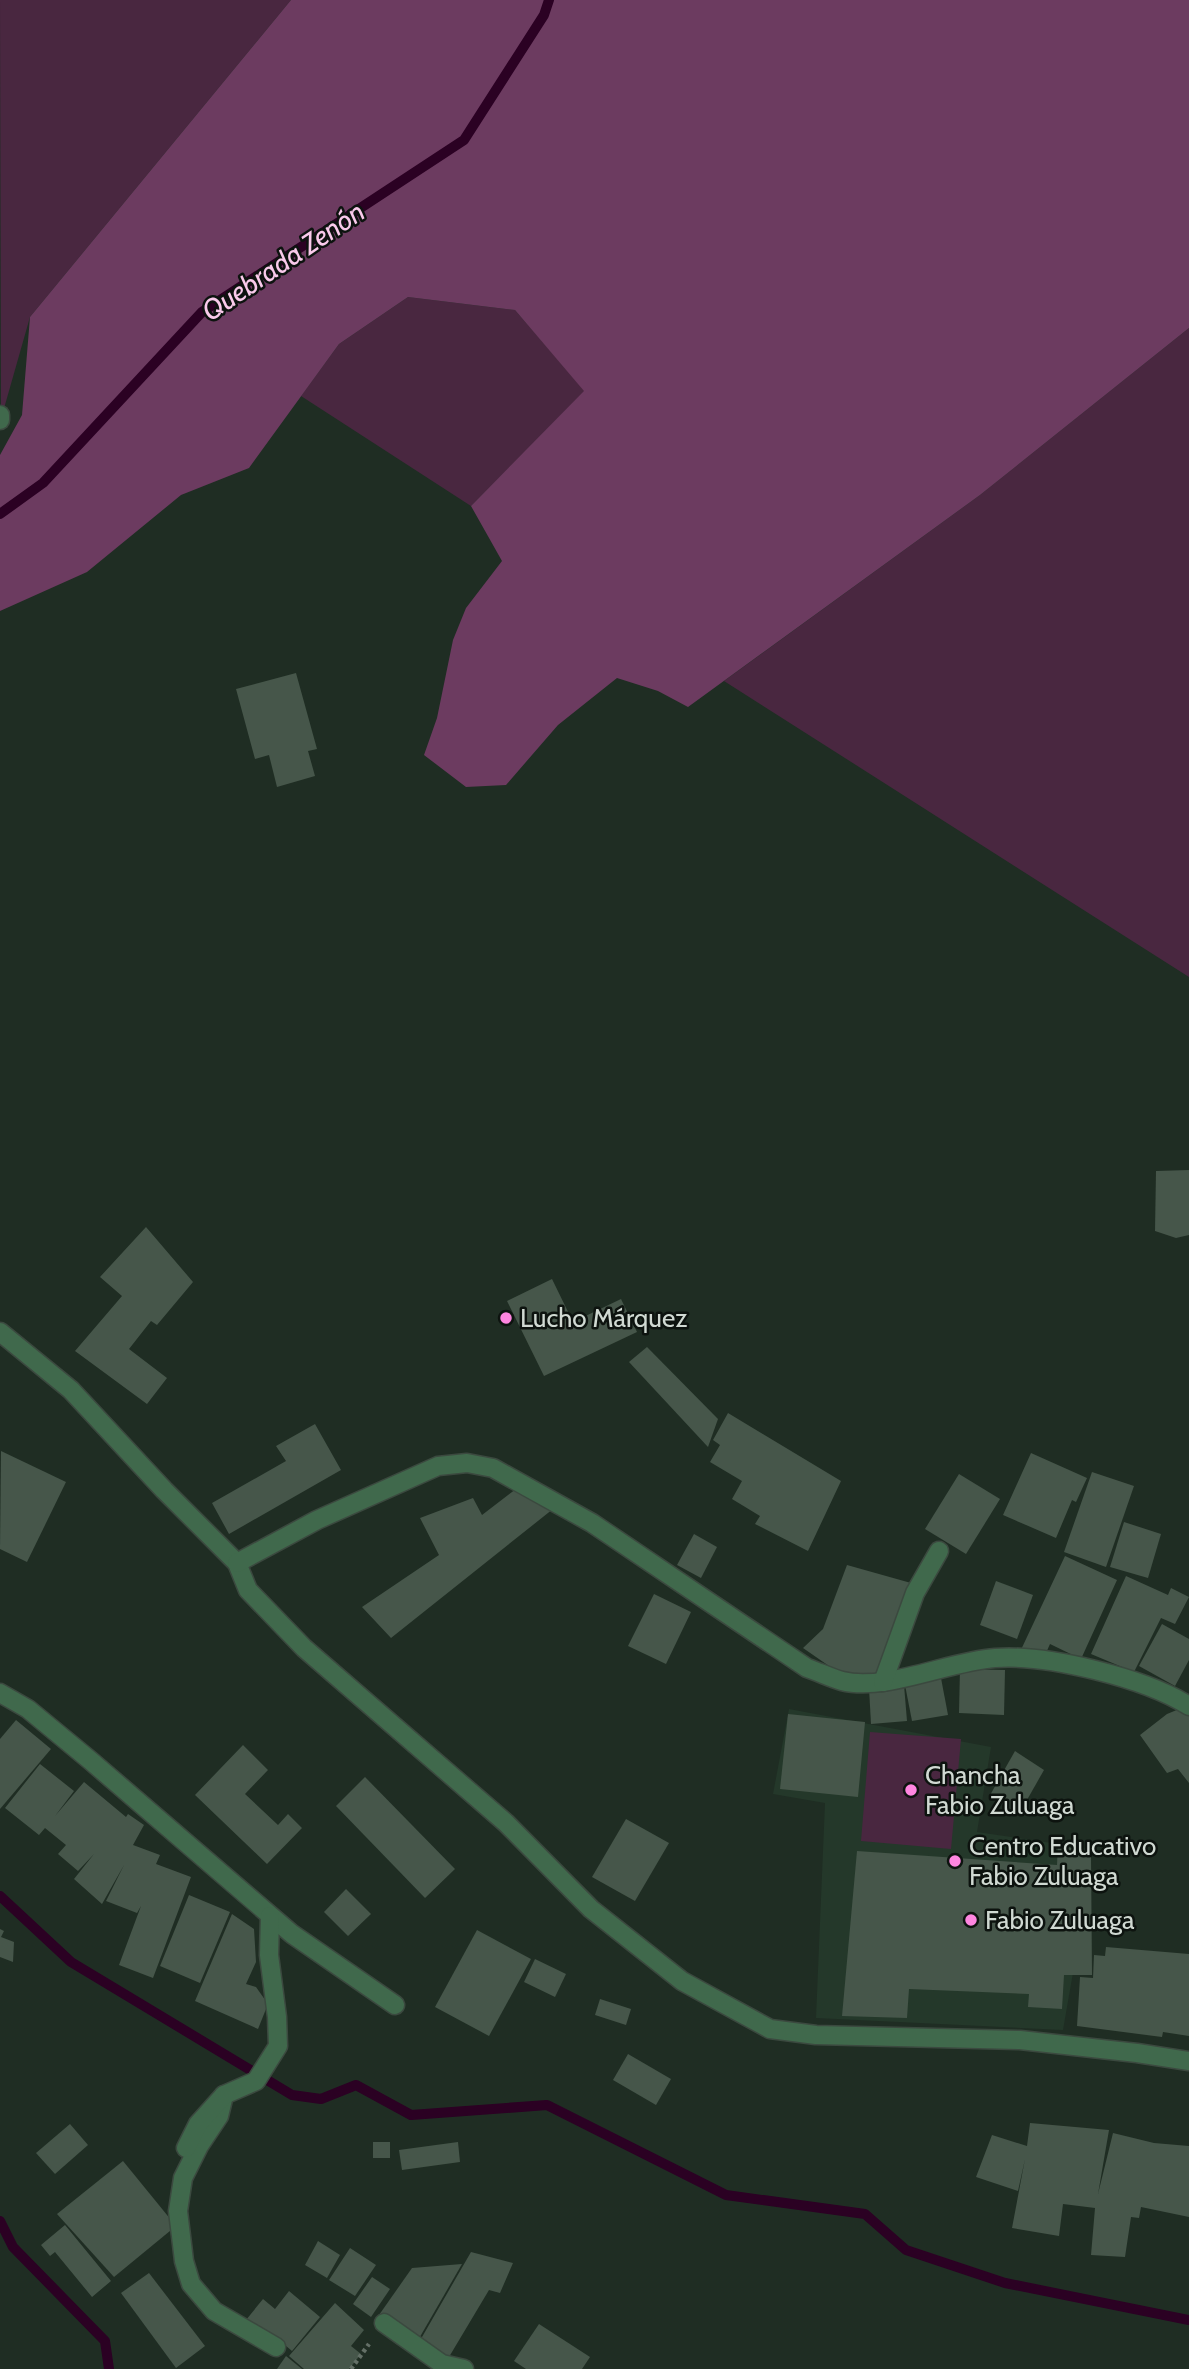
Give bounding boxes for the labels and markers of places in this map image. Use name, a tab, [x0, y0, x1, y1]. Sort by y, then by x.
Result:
place label: Lucho Márquez	[520, 1302, 688, 1334]
marker: Lucho Márquez	[498, 1310, 514, 1326]
place label: Chancha Fabio Zuluaga	[925, 1759, 1075, 1821]
marker: Chancha Fabio Zuluaga	[903, 1782, 919, 1798]
place label: Centro Educativo Fabio Zuluaga	[969, 1830, 1156, 1892]
marker: Centro Educativo Fabio Zuluaga	[947, 1853, 963, 1869]
place label: Fabio Zuluaga	[985, 1904, 1135, 1936]
marker: Fabio Zuluaga	[963, 1912, 979, 1928]

